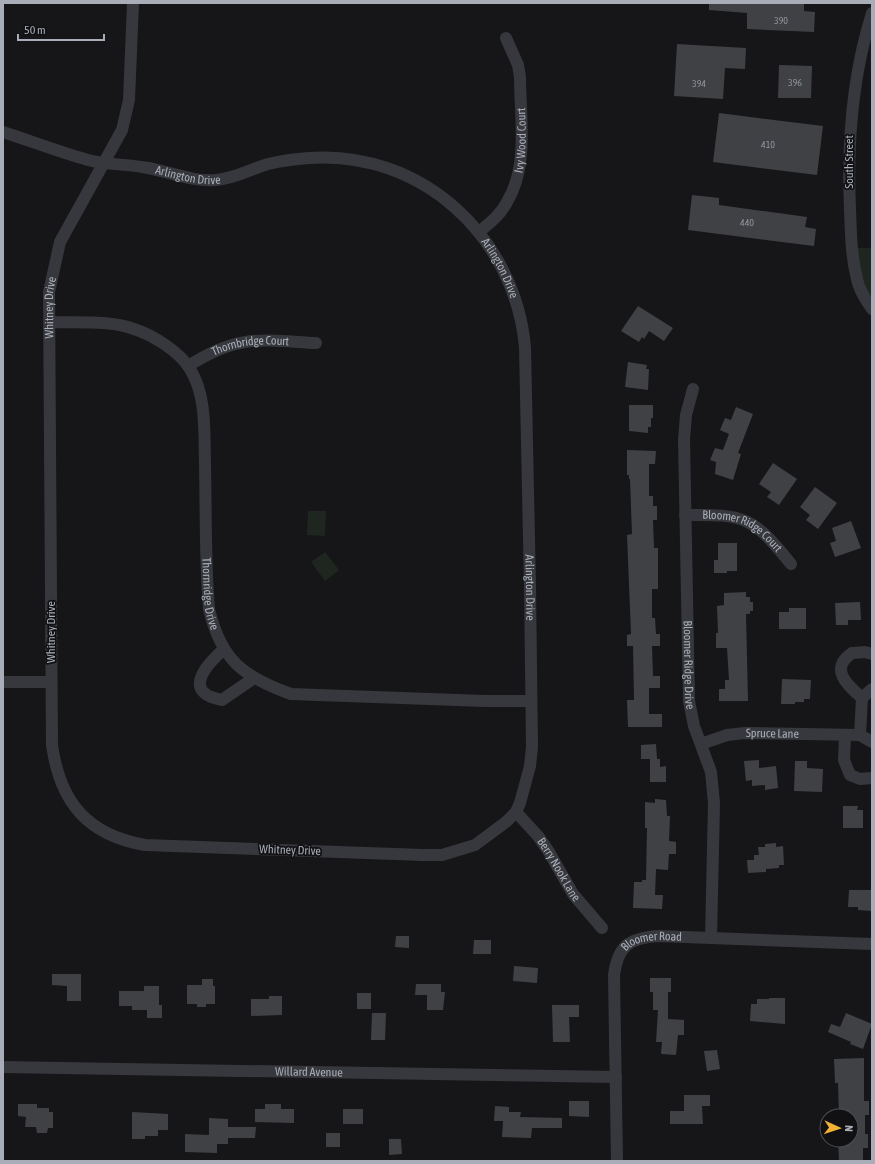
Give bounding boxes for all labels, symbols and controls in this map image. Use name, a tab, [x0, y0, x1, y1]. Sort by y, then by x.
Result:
house number: 390	[774, 15, 788, 26]
scale bar	[18, 16, 104, 42]
text: 50 m	[24, 23, 46, 37]
house number: 396	[788, 77, 802, 88]
house number: 394	[692, 78, 706, 89]
street label: Ivy Wood Court	[511, 107, 529, 174]
street label: South Street	[842, 135, 856, 189]
house number: 410	[761, 139, 775, 150]
street label: Arlington Drive	[154, 163, 221, 187]
house number: 440	[740, 217, 754, 228]
street label: Arlington Drive	[478, 235, 521, 300]
street label: Whitney Drive	[42, 275, 59, 338]
street label: Thornbridge Court	[209, 333, 290, 359]
street label: Bloomer Ridge Court	[702, 508, 785, 555]
street label: Arlington Drive	[522, 554, 537, 621]
street label: Thornridge Drive	[199, 557, 222, 632]
street label: Whitney Drive	[44, 601, 58, 663]
street label: Bloomer Ridge Drive	[680, 620, 698, 711]
street label: Spruce Lane	[746, 726, 799, 741]
street label: Berry Nook Lane	[534, 835, 583, 904]
street label: Whitney Drive	[259, 842, 321, 858]
street label: Bloomer Road	[618, 929, 682, 954]
street label: Willard Avenue	[275, 1064, 343, 1080]
north arrow	[819, 1108, 859, 1148]
text: N	[843, 1125, 855, 1132]

